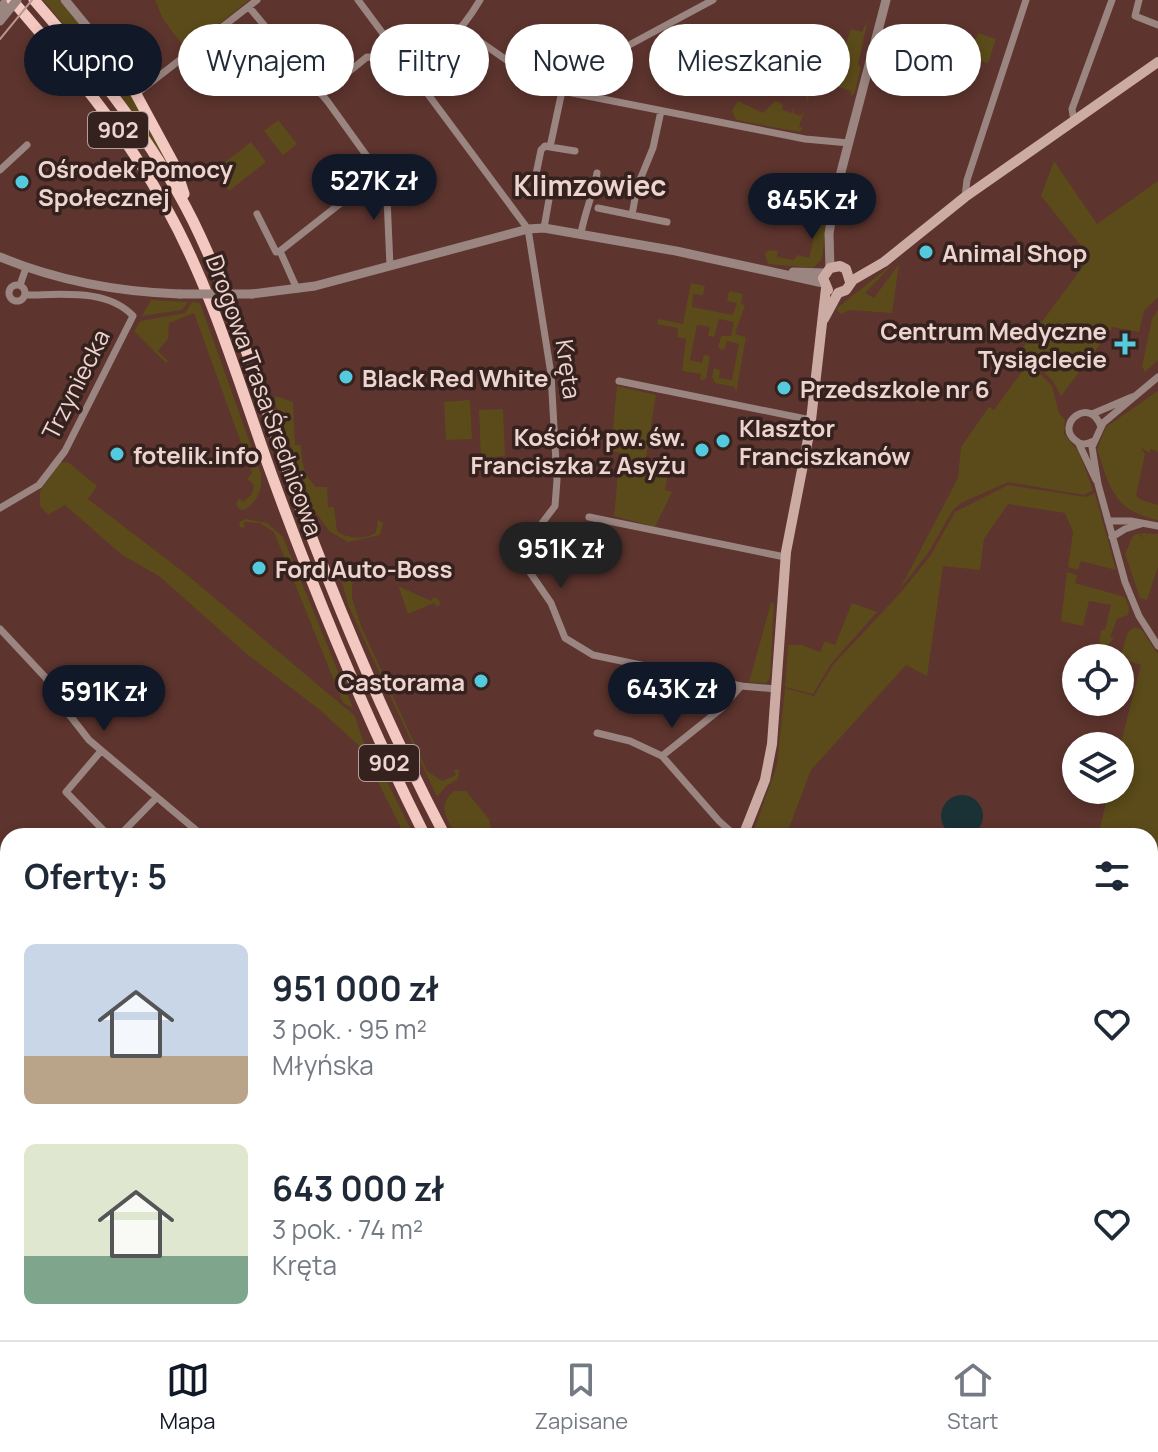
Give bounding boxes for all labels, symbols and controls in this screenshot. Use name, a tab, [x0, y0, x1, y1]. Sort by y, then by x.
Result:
chip: Kupno	[24, 24, 162, 96]
chip: Wynajem	[178, 24, 354, 96]
chip: Filtry	[370, 24, 489, 96]
chip: Nowe	[505, 24, 633, 96]
chip: Mieszkanie	[649, 24, 850, 96]
chip: Dom	[866, 24, 981, 96]
road number: 902	[88, 112, 148, 148]
place label: Ośrodek Pomocy Społecznej	[38, 152, 234, 213]
pin: 527K zł	[300, 154, 448, 222]
text: 527K zł	[330, 162, 418, 198]
district label: Klimzowiec	[514, 166, 666, 204]
marker: Ośrodek Pomocy Społecznej	[13, 173, 31, 191]
pin: 845K zł	[738, 173, 886, 241]
text: 845K zł	[766, 181, 858, 217]
place label: Animal Shop	[942, 236, 1087, 269]
marker: Animal Shop	[917, 243, 935, 261]
street label: Drogowa Trasa Średnicowa	[199, 250, 331, 540]
place label: Centrum Medyczne Tysiąclecie	[880, 314, 1107, 375]
street label: Trzyniecka	[33, 323, 117, 445]
marker: Centrum Medyczne Tysiąclecie	[1114, 333, 1136, 355]
street label: Kręta	[548, 337, 590, 401]
place label: Black Red White	[362, 361, 548, 394]
marker: Black Red White	[337, 368, 355, 386]
place label: Przedszkole nr 6	[800, 372, 990, 405]
marker: Przedszkole nr 6	[775, 379, 793, 397]
place label: Klasztor Franciszkanów	[739, 411, 911, 472]
place label: Kościół pw. św. Franciszka z Asyżu	[471, 420, 686, 481]
marker: Klasztor Franciszkanów	[714, 432, 732, 450]
place label: fotelik.info	[133, 438, 259, 471]
marker: Kościół pw. św. Franciszka z Asyżu	[693, 441, 711, 459]
marker: fotelik.info	[108, 445, 126, 463]
pin: 951K zł	[487, 522, 635, 590]
text: 951K zł	[517, 530, 605, 566]
place label: Ford Auto-Boss	[275, 552, 452, 585]
marker: Ford Auto-Boss	[250, 559, 268, 577]
map controls	[1062, 644, 1134, 804]
button: locate	[1062, 644, 1134, 716]
pin: 643K zł	[598, 662, 746, 730]
pin: 591K zł	[30, 665, 178, 733]
place label: Castorama	[337, 665, 465, 698]
text: 643K zł	[626, 670, 718, 706]
marker: Castorama	[472, 672, 490, 690]
text: 591K zł	[60, 673, 148, 709]
button: layers	[1062, 732, 1134, 804]
road number: 902	[359, 745, 419, 781]
text: Oferty: 5	[24, 853, 167, 899]
icon: filters	[1090, 854, 1134, 898]
text: 951 000 zł	[272, 965, 439, 1011]
icon: home	[88, 976, 184, 1072]
icon: heart	[1090, 1002, 1134, 1046]
text: 3 pok. · 95 m²	[272, 1011, 427, 1047]
text: Młyńska	[272, 1047, 374, 1083]
text: 643 000 zł	[272, 1165, 445, 1211]
icon: home	[88, 1176, 184, 1272]
icon: heart	[1090, 1202, 1134, 1246]
text: 3 pok. · 74 m²	[272, 1211, 423, 1247]
text: Kręta	[272, 1247, 337, 1283]
tab: Mapa	[160, 1358, 215, 1436]
tab: Zapisane	[535, 1358, 628, 1436]
tab: Start	[947, 1358, 998, 1436]

